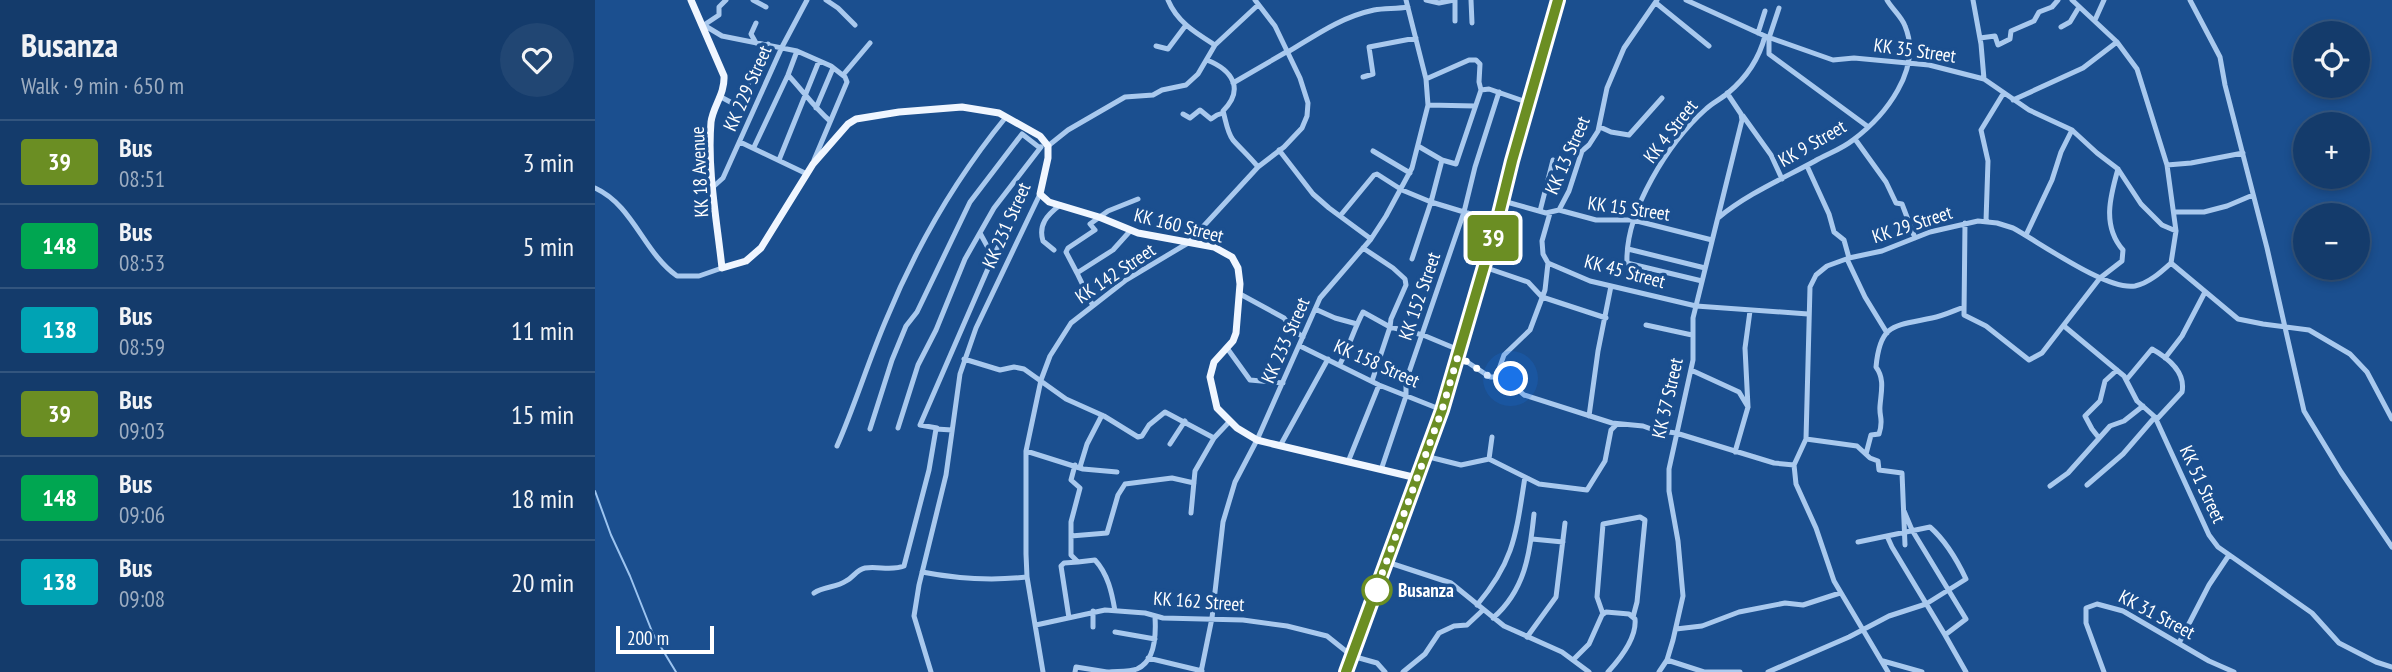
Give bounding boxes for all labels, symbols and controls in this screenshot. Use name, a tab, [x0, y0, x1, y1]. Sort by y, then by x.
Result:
map controls	[2293, 21, 2370, 280]
button: locate	[2293, 21, 2370, 98]
text: Busanza	[21, 23, 118, 66]
button: heart	[500, 23, 574, 97]
street label: KK 35 Street	[1872, 32, 1958, 68]
street label: KK 229 Street	[717, 41, 777, 135]
text: Walk · 9 min · 650 m	[21, 71, 184, 100]
street label: KK 4 Street	[1638, 94, 1703, 168]
street label: KK 13 Street	[1539, 112, 1595, 198]
button: +	[2293, 112, 2370, 189]
street label: KK 9 Street	[1774, 114, 1851, 172]
street label: KK 18 Avenue	[685, 126, 713, 218]
text: Bus	[119, 131, 152, 164]
text: 39	[48, 146, 71, 177]
text: 3 min	[523, 146, 574, 179]
text: 08:51	[119, 164, 165, 193]
street label: KK 231 Street	[976, 178, 1036, 272]
street label: KK 15 Street	[1586, 190, 1672, 226]
street label: KK 29 Street	[1869, 200, 1956, 248]
street label: KK 160 Street	[1132, 202, 1227, 248]
button: −	[2293, 203, 2370, 280]
text: Bus	[119, 215, 152, 248]
line badge: 39	[1461, 215, 1525, 261]
text: 39	[1482, 222, 1504, 253]
text: 148	[42, 230, 77, 261]
text: 5 min	[523, 230, 574, 263]
street label: KK 142 Street	[1070, 237, 1160, 308]
text: 08:53	[119, 248, 165, 277]
street label: KK 152 Street	[1393, 248, 1445, 343]
street label: KK 45 Street	[1582, 249, 1669, 294]
street label: KK 233 Street	[1255, 293, 1315, 387]
text: Bus	[119, 299, 152, 332]
text: 138	[42, 314, 77, 345]
text: 11 min	[511, 314, 574, 347]
text: 08:59	[119, 332, 165, 361]
street label: KK 158 Street	[1330, 333, 1424, 393]
street label: KK 37 Street	[1646, 355, 1688, 441]
your location	[1493, 361, 1528, 396]
text: Bus	[119, 383, 152, 416]
text: 39	[48, 398, 71, 429]
text: 15 min	[511, 398, 574, 431]
text: 09:03	[119, 416, 165, 445]
street label: KK 51 Street	[2175, 441, 2232, 527]
text: Bus	[119, 467, 152, 500]
text: 148	[42, 482, 77, 513]
text: 18 min	[511, 482, 574, 515]
text: 09:06	[119, 500, 165, 529]
text: Bus	[119, 551, 152, 584]
text: 138	[42, 566, 77, 597]
text: 20 min	[511, 566, 574, 599]
marker: Busanza	[1362, 575, 1392, 605]
place label: Busanza	[1398, 578, 1454, 602]
text: 09:08	[119, 584, 165, 613]
street label: KK 31 Street	[2115, 584, 2200, 644]
street label: KK 162 Street	[1153, 586, 1246, 616]
scale bar	[616, 623, 714, 655]
text: 200 m	[627, 626, 669, 650]

